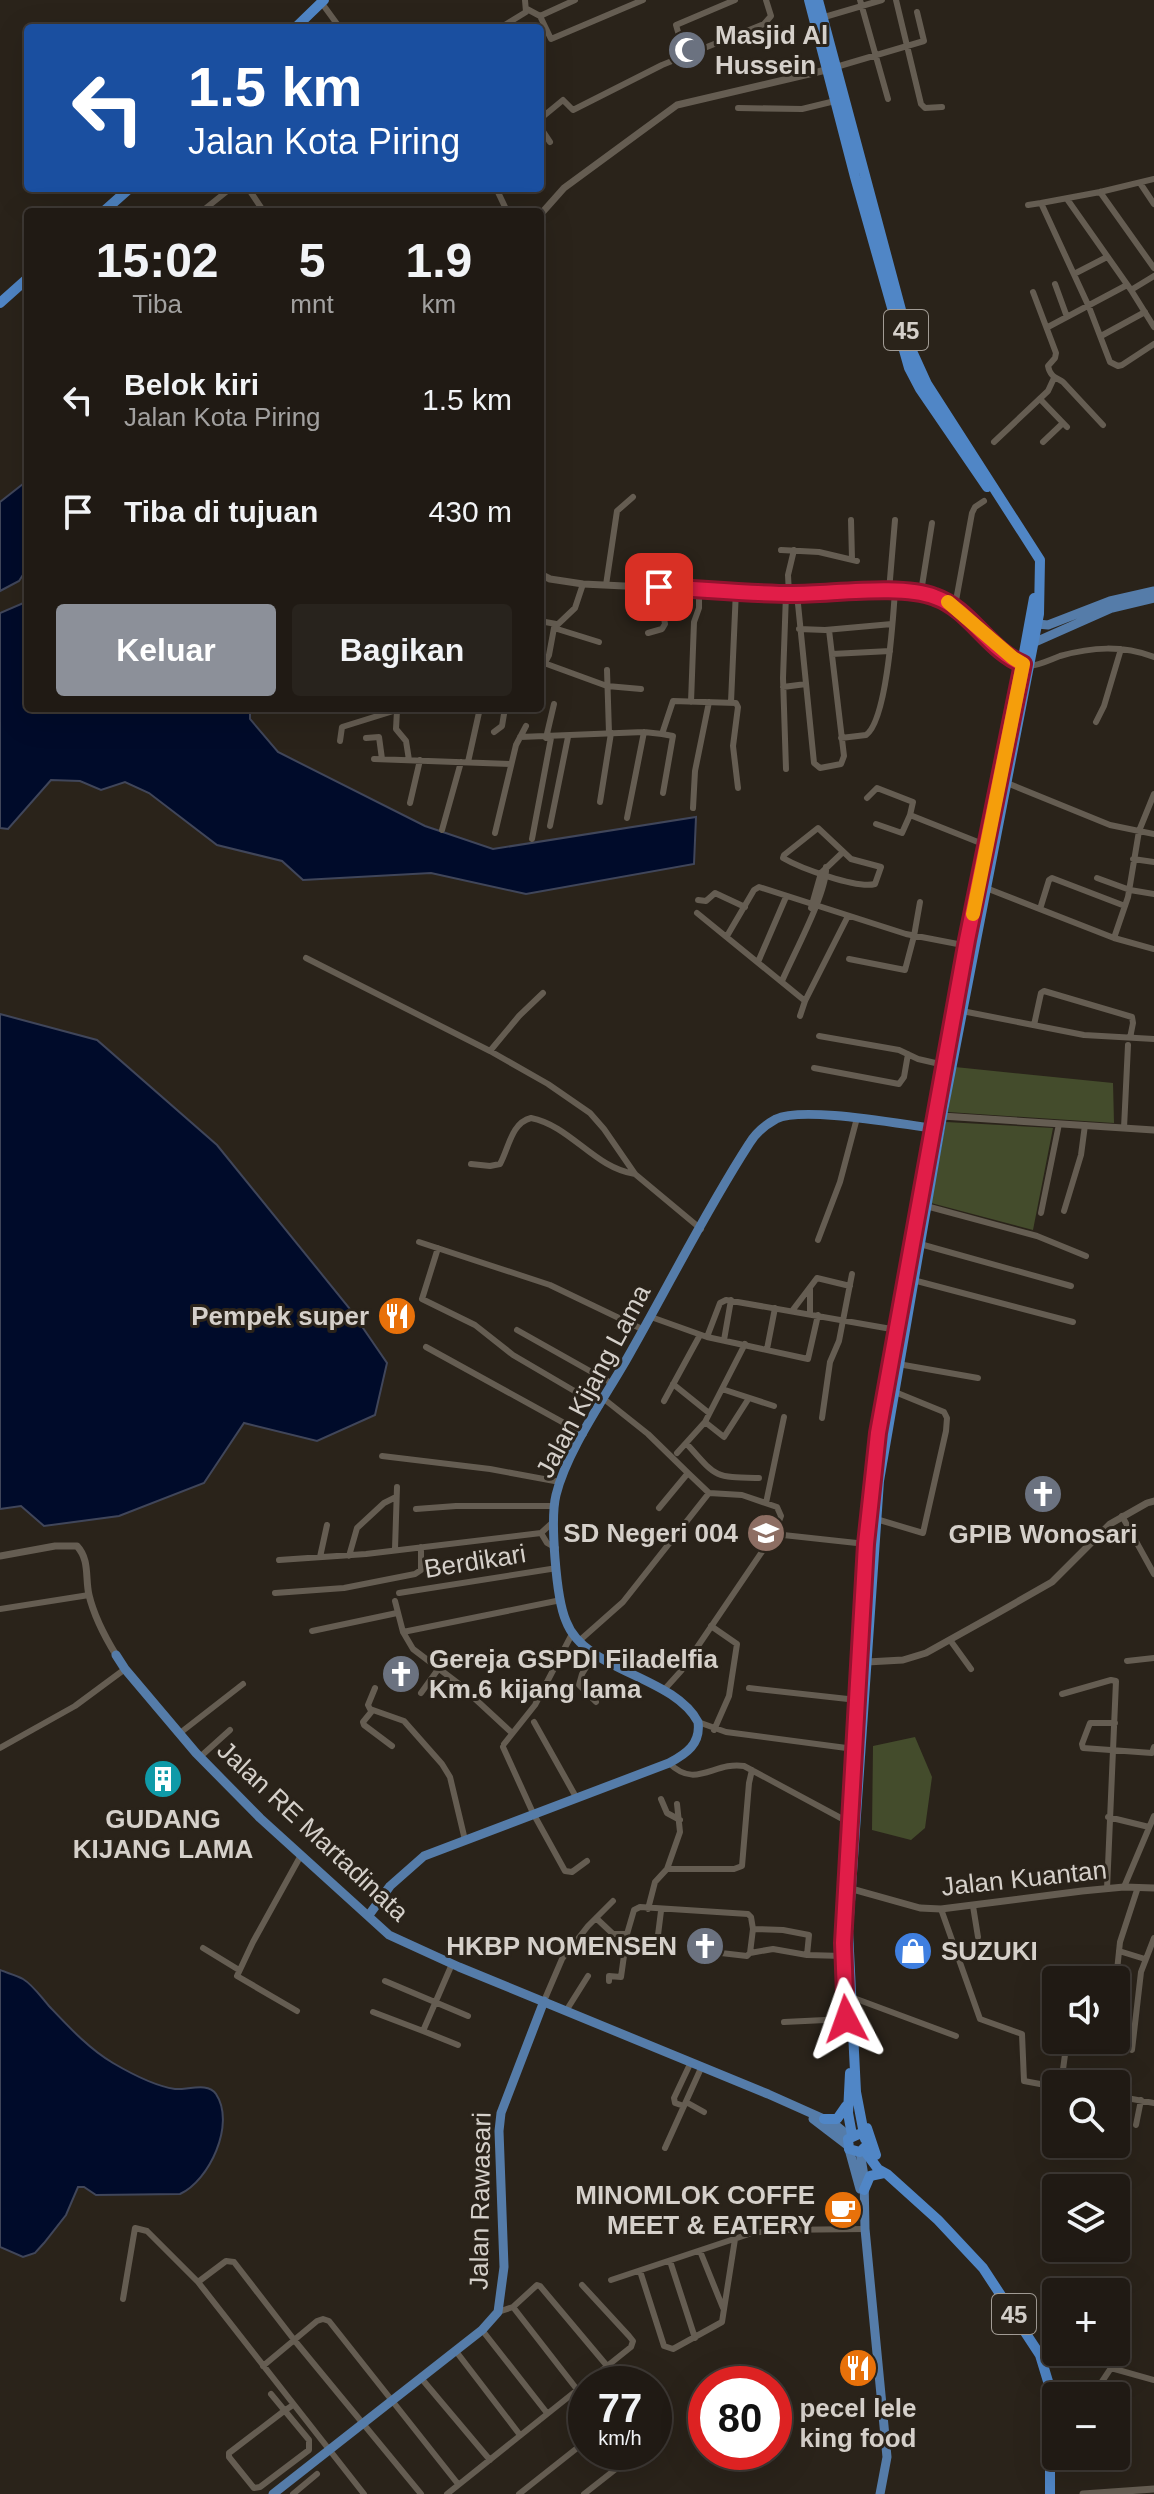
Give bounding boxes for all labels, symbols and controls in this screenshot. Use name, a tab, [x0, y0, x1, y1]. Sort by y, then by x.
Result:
place label: Masjid Al Hussein	[715, 20, 828, 80]
mosque icon: Masjid Al Hussein	[666, 29, 708, 71]
text: 1.5 km	[188, 55, 362, 118]
icon: left	[56, 56, 160, 160]
text: Jalan Kota Piring	[188, 121, 460, 162]
text: 15:02	[96, 234, 219, 287]
text: 5	[299, 234, 325, 287]
text: 1.9	[405, 234, 472, 287]
text: Tiba	[132, 289, 182, 319]
text: mnt	[290, 289, 334, 319]
text: km	[421, 289, 456, 319]
road number: 45	[884, 310, 928, 350]
text: Belok kiri	[124, 368, 259, 401]
icon: left	[56, 378, 100, 422]
text: 1.5 km	[422, 383, 512, 416]
text: Jalan Kota Piring	[124, 402, 321, 432]
icon: arrive	[56, 490, 100, 534]
text: Tiba di tujuan	[124, 495, 318, 528]
text: 430 m	[429, 495, 512, 528]
pin	[625, 553, 693, 621]
icon: arrive	[637, 565, 681, 609]
button: Keluar	[56, 604, 276, 696]
button: Bagikan	[292, 604, 512, 696]
street label: Jalan Kijang Lama	[530, 1279, 657, 1482]
restaurant icon: Pempek super	[376, 1295, 418, 1337]
place label: Pempek super	[191, 1301, 369, 1331]
church icon: GPIB Wonosari	[1022, 1473, 1064, 1515]
school or university icon: SD Negeri 004	[745, 1512, 787, 1554]
place label: SD Negeri 004	[563, 1518, 739, 1548]
place label: GPIB Wonosari	[949, 1519, 1137, 1549]
street label: Berdikari	[422, 1538, 528, 1584]
place label: Gereja GSPDI Filadelfia Km.6 kijang lama	[429, 1644, 719, 1704]
church icon: Gereja GSPDI Filadelfia Km.6 kijang lama	[380, 1653, 422, 1695]
street label: Jalan RE Martadinata	[211, 1735, 415, 1928]
building icon: GUDANG KIJANG LAMA	[142, 1758, 184, 1800]
place label: GUDANG KIJANG LAMA	[73, 1804, 253, 1864]
street label: Jalan Kuantan	[940, 1854, 1108, 1902]
church icon: HKBP NOMENSEN	[684, 1925, 726, 1967]
shop icon: SUZUKI	[892, 1930, 934, 1972]
place label: HKBP NOMENSEN	[446, 1931, 677, 1961]
place label: SUZUKI	[941, 1936, 1038, 1966]
map controls	[1042, 1966, 1130, 2470]
button: sound	[1042, 1966, 1130, 2054]
position arrow	[804, 1977, 888, 2061]
button: search	[1042, 2070, 1130, 2158]
street label: Jalan Rawasari	[463, 2112, 497, 2290]
button: layers	[1042, 2174, 1130, 2262]
place label: MINOMLOK COFFE MEET & EATERY	[575, 2180, 815, 2240]
cafe icon: MINOMLOK COFFE MEET & EATERY	[822, 2189, 864, 2231]
button: +	[1042, 2278, 1130, 2366]
road number: 45	[992, 2294, 1036, 2334]
restaurant icon: pecel lele king food	[837, 2347, 879, 2389]
speed limit sign: 80	[688, 2366, 792, 2470]
button: −	[1042, 2382, 1130, 2470]
text: 77	[598, 2386, 642, 2430]
place label: pecel lele king food	[799, 2393, 917, 2453]
text: km/h	[598, 2427, 642, 2449]

